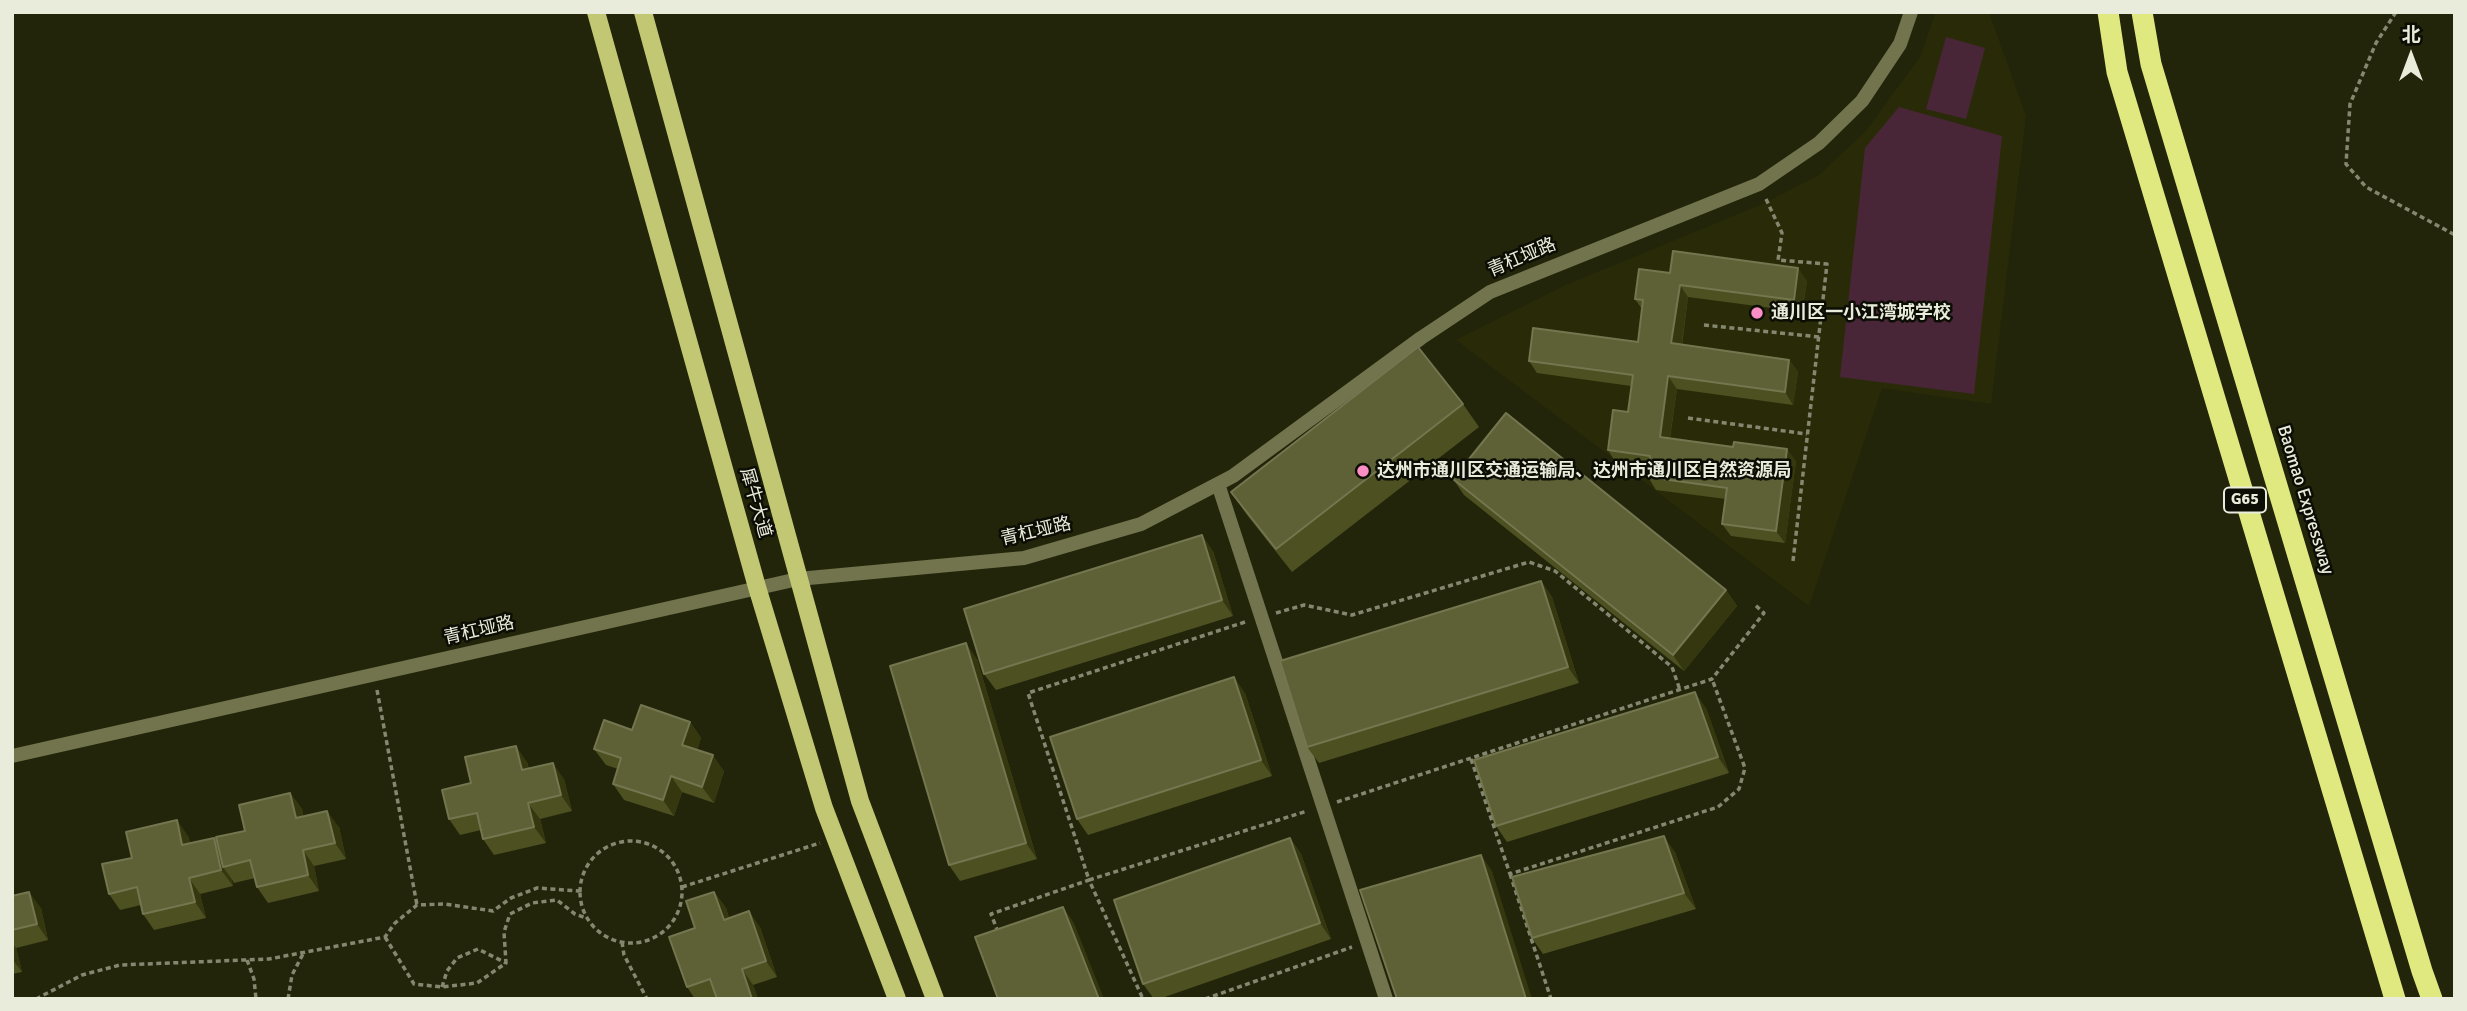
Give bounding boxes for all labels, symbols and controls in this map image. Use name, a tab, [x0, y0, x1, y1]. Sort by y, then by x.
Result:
north arrow	[2376, 21, 2446, 91]
text: 北	[2401, 23, 2421, 47]
street label: 青杠垭路	[1485, 234, 1559, 282]
place label: 通川区一小江湾城学校	[1771, 302, 1951, 324]
marker: 通川区一小江湾城学校	[1749, 305, 1765, 321]
street label: Baomao Expressway	[2272, 423, 2338, 577]
place label: 达州市通川区交通运输局、达州市通川区自然资源局	[1377, 460, 1791, 482]
marker: 达州市通川区交通运输局、达州市通川区自然资源局	[1355, 463, 1371, 479]
street label: 犀牛大道	[735, 465, 775, 541]
road number: G65	[2224, 488, 2266, 512]
street label: 青杠垭路	[998, 513, 1074, 551]
street label: 青杠垭路	[441, 612, 517, 650]

